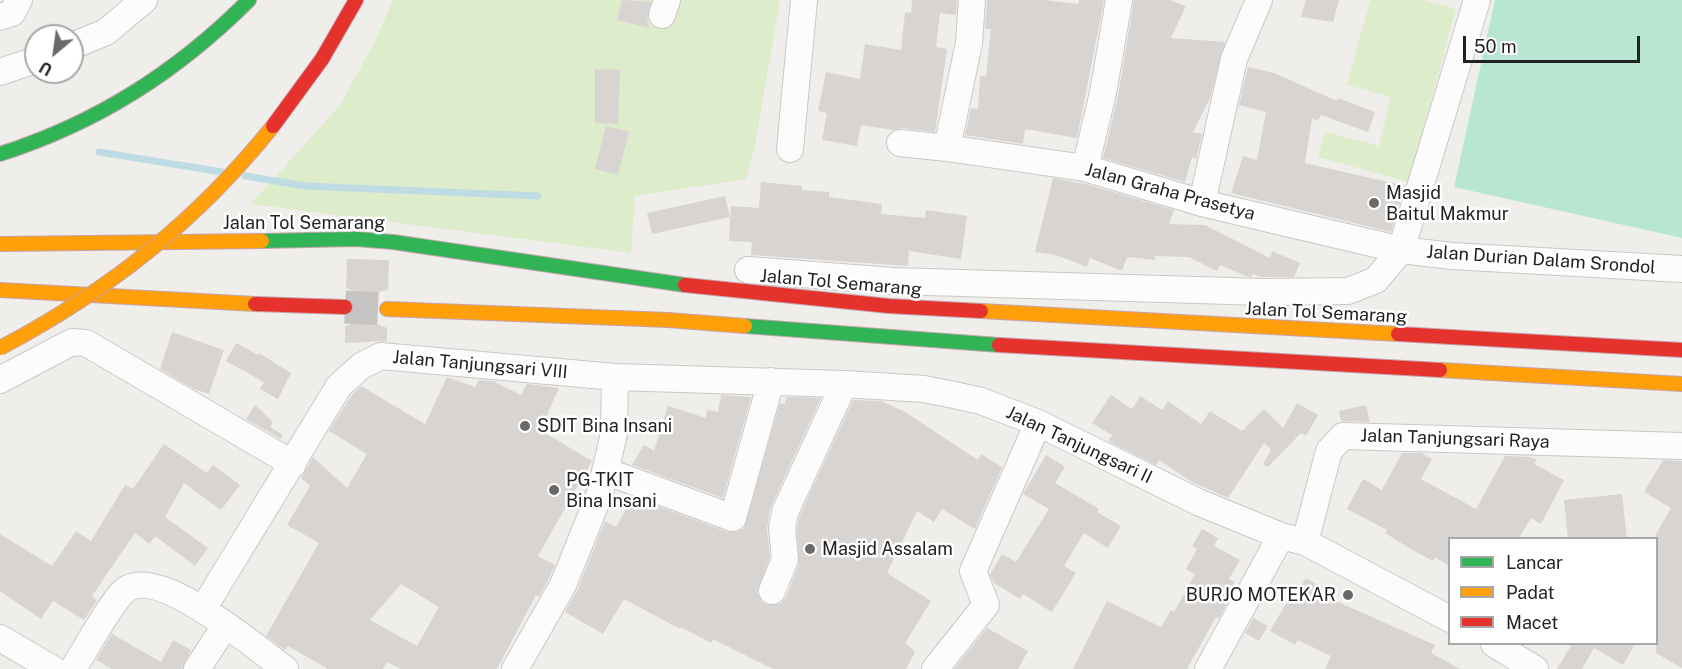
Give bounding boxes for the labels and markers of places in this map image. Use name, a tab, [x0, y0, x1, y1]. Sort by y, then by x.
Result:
place label: Masjid Baitul Makmur	[1386, 182, 1509, 224]
marker: Masjid Baitul Makmur	[1367, 196, 1381, 210]
place label: SDIT Bina Insani	[537, 415, 672, 437]
marker: SDIT Bina Insani	[518, 419, 532, 433]
place label: PG-TKIT Bina Insani	[566, 469, 657, 512]
marker: PG-TKIT Bina Insani	[547, 483, 561, 497]
place label: Masjid Assalam	[822, 538, 953, 560]
marker: Masjid Assalam	[803, 542, 817, 556]
place label: BURJO MOTEKAR	[1186, 584, 1336, 606]
marker: BURJO MOTEKAR	[1341, 588, 1355, 602]

